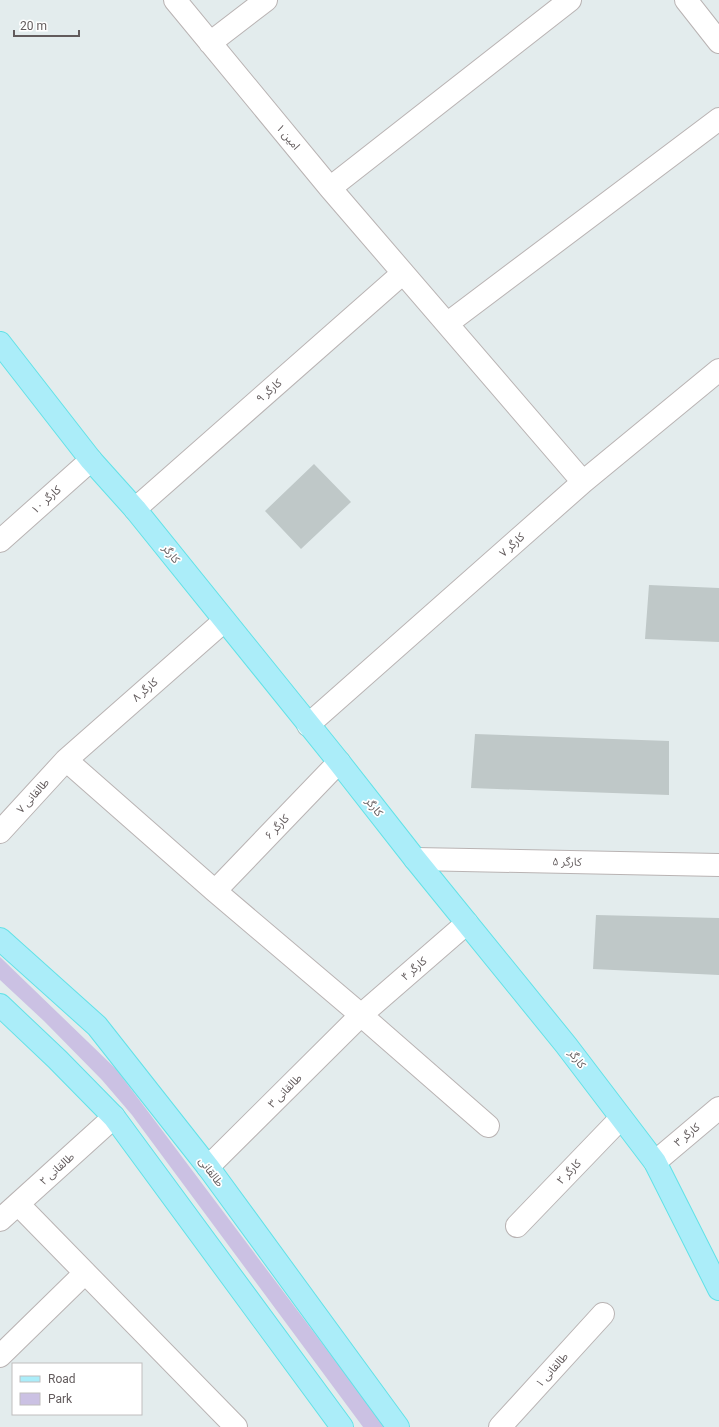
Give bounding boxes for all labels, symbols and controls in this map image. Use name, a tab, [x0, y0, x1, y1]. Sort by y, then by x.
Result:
scale bar	[14, 12, 79, 38]
text: 20 m	[20, 19, 47, 33]
street label: امین ۱	[273, 121, 302, 153]
street label: کارگر ۹	[254, 376, 285, 406]
street label: کارگر ۱۰	[28, 483, 64, 517]
street label: کارگر ۷	[497, 530, 528, 560]
street label: کارگر	[159, 541, 183, 566]
street label: کارگر ۸	[130, 675, 161, 705]
street label: طالقانی ۷	[14, 776, 52, 816]
street label: کارگر	[362, 794, 386, 819]
street label: کارگر ۶	[262, 812, 292, 842]
street label: کارگر ۵	[552, 855, 582, 869]
street label: کارگر ۴	[399, 954, 430, 984]
street label: کارگر	[565, 1046, 589, 1071]
street label: طالقانی ۳	[265, 1071, 305, 1111]
street label: کارگر ۳	[672, 1120, 703, 1149]
street label: طالقانی ۲	[37, 1150, 77, 1188]
street label: طالقانی	[196, 1155, 226, 1189]
street label: کارگر ۲	[554, 1157, 584, 1187]
street label: طالقانی ۱	[533, 1350, 571, 1390]
legend	[12, 1363, 142, 1415]
text: Road	[48, 1372, 76, 1386]
text: Park	[48, 1392, 73, 1406]

